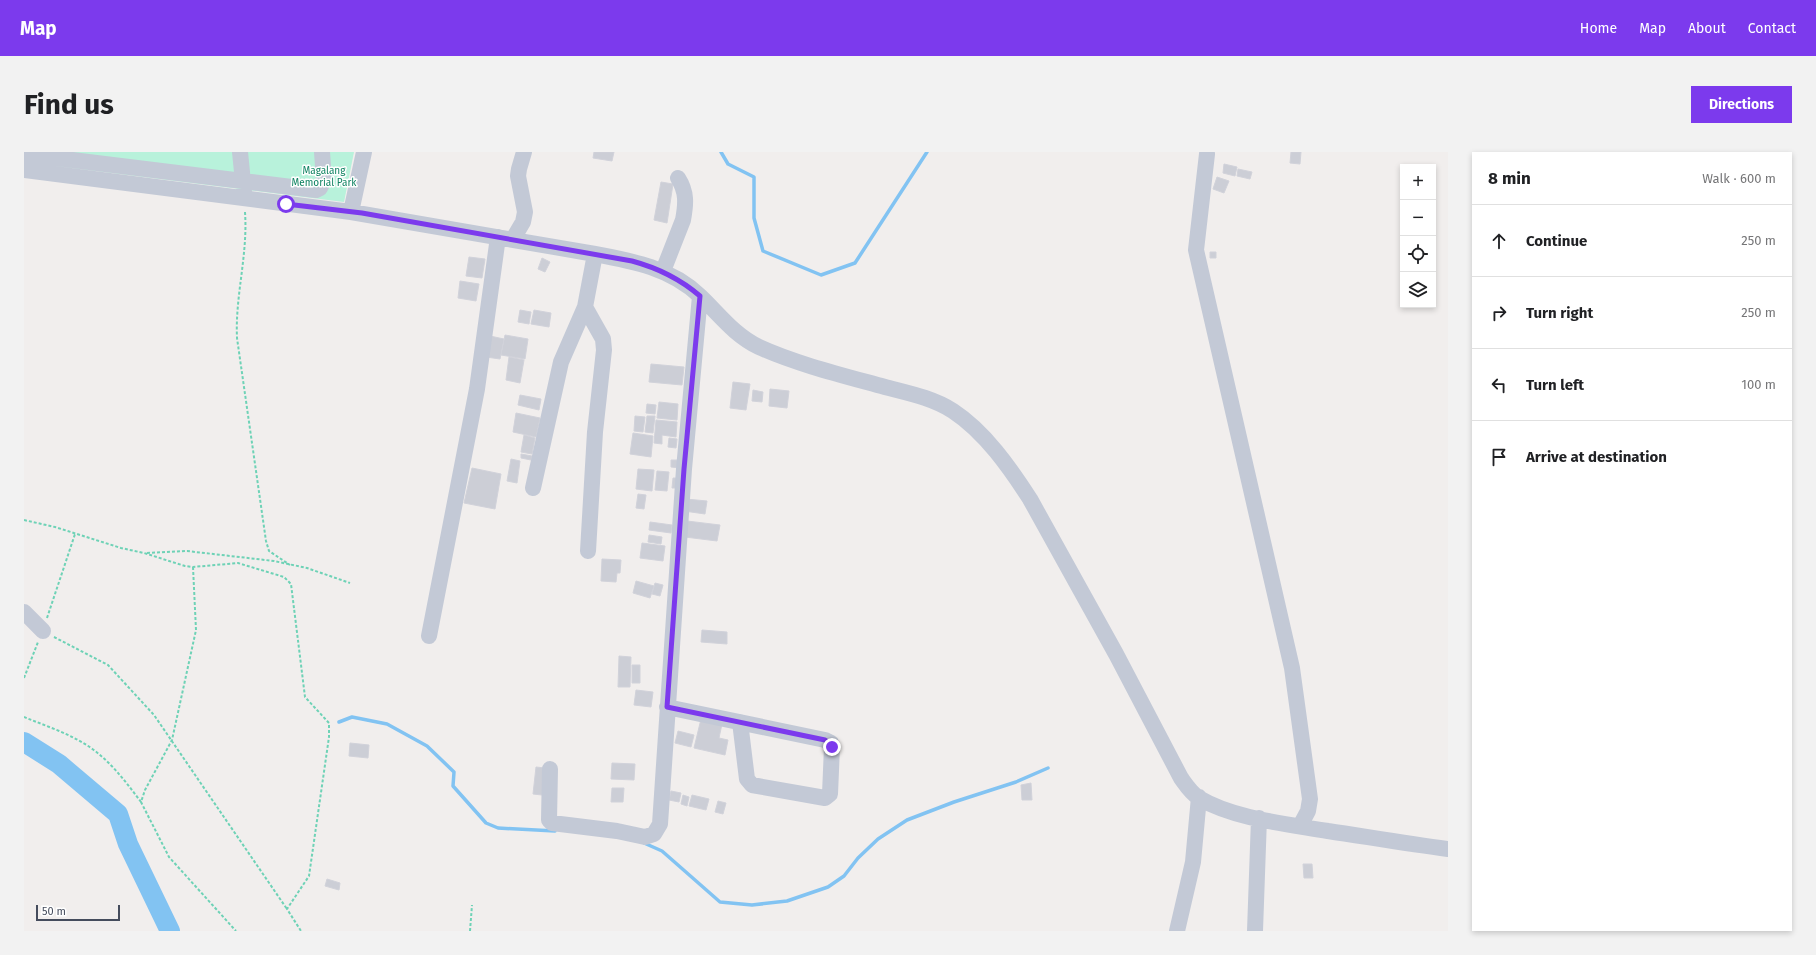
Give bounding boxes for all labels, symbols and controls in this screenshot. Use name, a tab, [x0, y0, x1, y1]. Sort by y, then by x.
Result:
text: Map	[20, 17, 57, 40]
text: Home	[1580, 20, 1617, 37]
text: Map	[1639, 20, 1666, 37]
text: About	[1688, 20, 1726, 37]
text: Contact	[1748, 20, 1796, 37]
button: Directions	[1691, 86, 1792, 123]
text: Find us	[24, 88, 114, 121]
map controls	[1400, 164, 1436, 308]
button: +	[1400, 164, 1436, 200]
park label: Magalang Memorial Park	[292, 165, 357, 189]
text: 8 min	[1488, 168, 1531, 189]
text: Walk · 600 m	[1702, 171, 1776, 186]
route start	[277, 195, 295, 213]
button: −	[1400, 200, 1436, 236]
icon: ahead	[1488, 230, 1510, 252]
text: Continue	[1526, 232, 1587, 250]
text: 250 m	[1741, 233, 1776, 248]
button: locate	[1400, 236, 1436, 272]
button: layers	[1400, 272, 1436, 308]
icon: right	[1488, 302, 1510, 324]
text: Turn right	[1526, 304, 1593, 322]
text: 250 m	[1741, 305, 1776, 320]
icon: left	[1488, 374, 1510, 396]
text: Turn left	[1526, 376, 1584, 394]
text: 100 m	[1741, 377, 1776, 392]
icon: arrive	[1488, 446, 1510, 468]
text: Arrive at destination	[1526, 448, 1667, 466]
route end	[823, 738, 841, 756]
scale bar	[36, 903, 120, 922]
text: 50 m	[42, 905, 66, 918]

